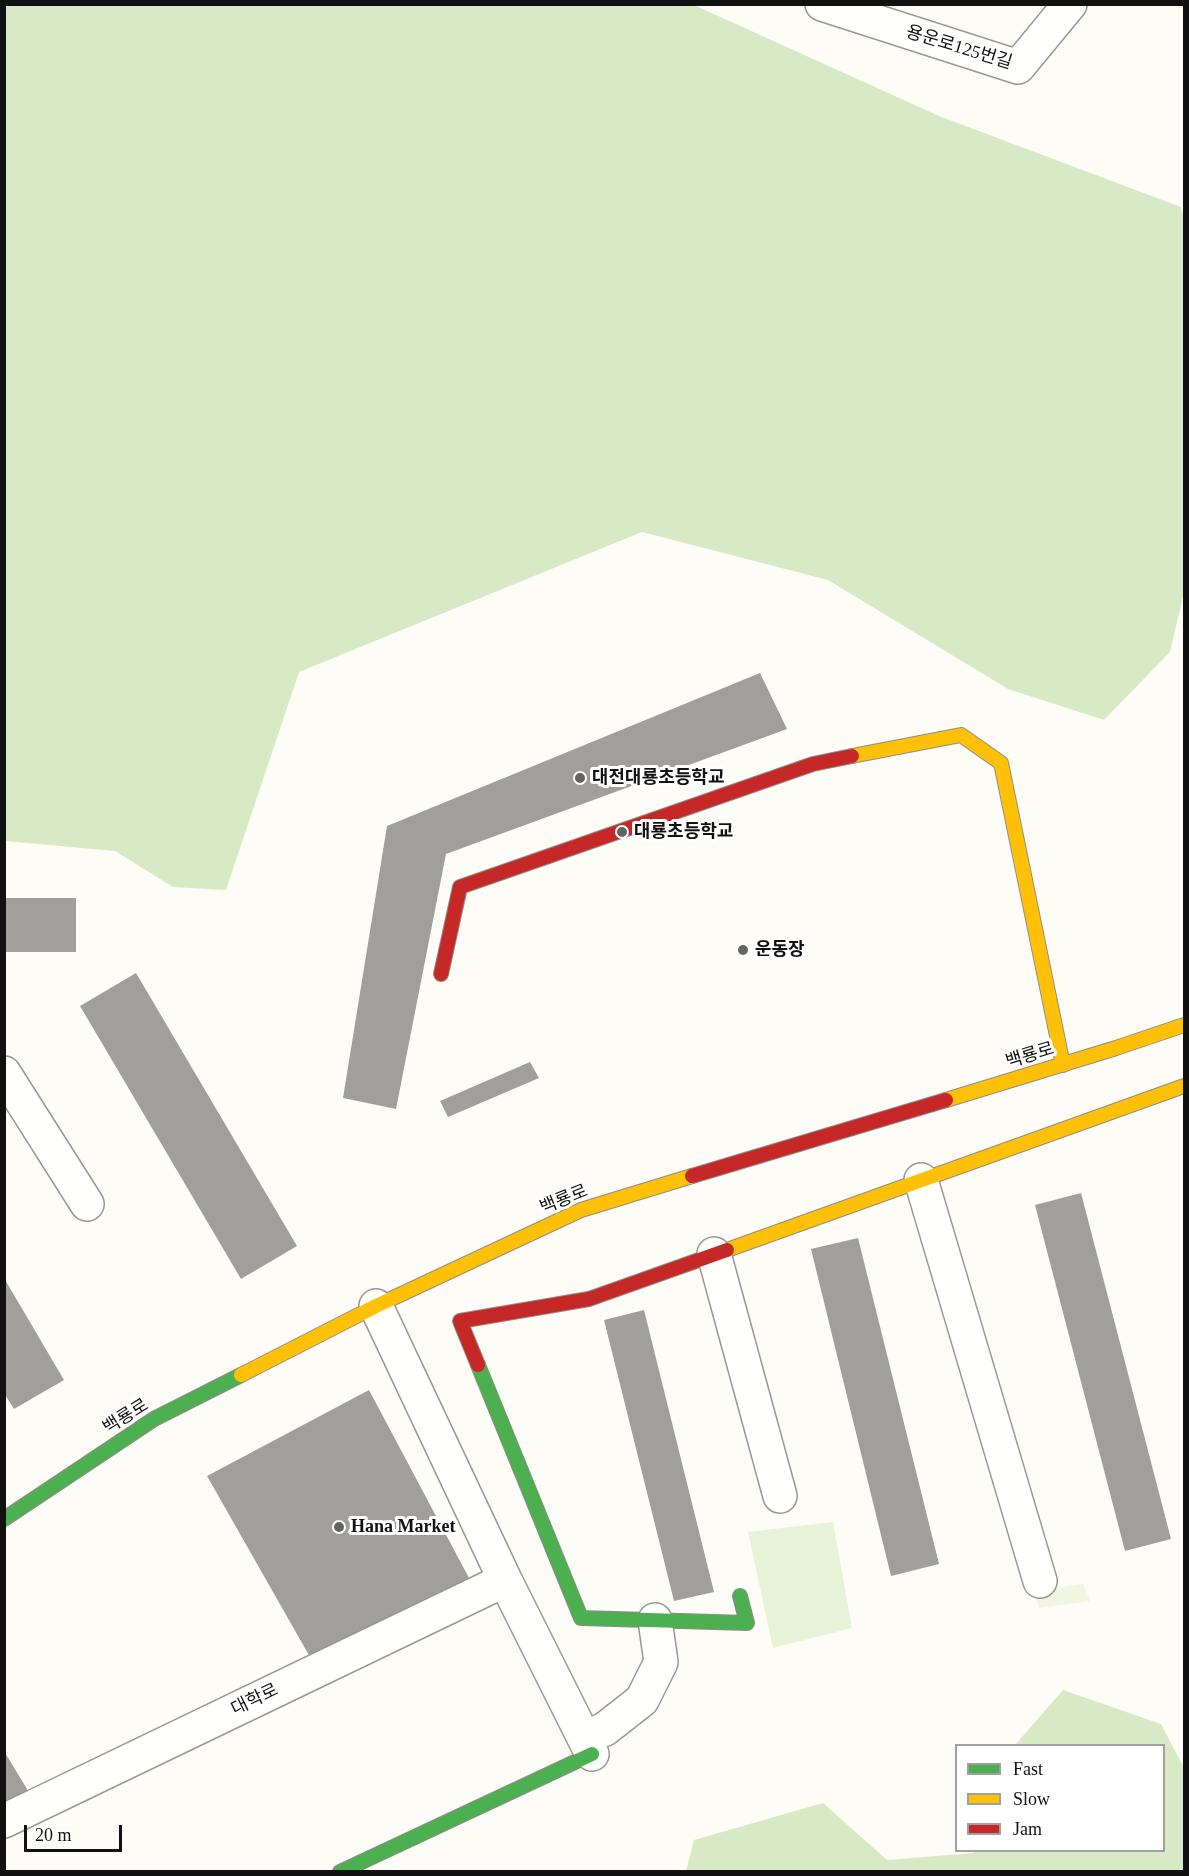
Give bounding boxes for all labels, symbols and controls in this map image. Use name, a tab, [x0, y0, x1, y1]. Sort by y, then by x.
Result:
street label: 용운로125번길	[903, 22, 1015, 74]
place label: 대전대룡초등학교	[592, 767, 724, 789]
marker: 대전대룡초등학교	[573, 771, 587, 785]
place label: 대룡초등학교	[634, 821, 733, 843]
marker: 대룡초등학교	[615, 825, 629, 839]
place label: 운동장	[755, 939, 805, 961]
marker: 운동장	[736, 943, 750, 957]
street label: 백룡로	[1003, 1038, 1057, 1074]
street label: 백룡로	[537, 1181, 591, 1219]
street label: 백룡로	[99, 1395, 153, 1439]
place label: Hana Market	[351, 1516, 455, 1538]
marker: Hana Market	[332, 1520, 346, 1534]
street label: 대학로	[228, 1679, 282, 1721]
legend	[955, 1744, 1165, 1852]
text: Fast	[1013, 1759, 1043, 1779]
text: Slow	[1013, 1789, 1050, 1809]
scale bar	[27, 1813, 124, 1851]
text: Jam	[1013, 1819, 1042, 1839]
text: 20 m	[35, 1825, 72, 1845]

